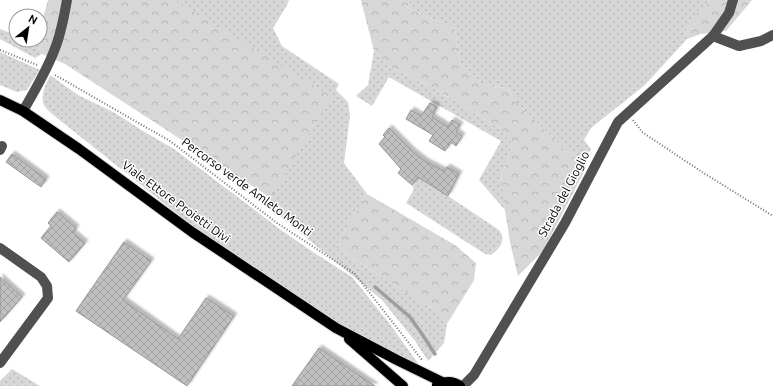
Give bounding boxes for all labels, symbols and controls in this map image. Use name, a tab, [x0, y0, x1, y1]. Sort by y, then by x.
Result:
north arrow	[8, 8, 48, 48]
text: N	[26, 12, 40, 27]
street label: Percorso verde Amleto Monti	[180, 135, 315, 238]
street label: Strada del Gioglio	[536, 149, 592, 239]
street label: Viale Ettore Proietti Divi	[120, 158, 233, 245]

